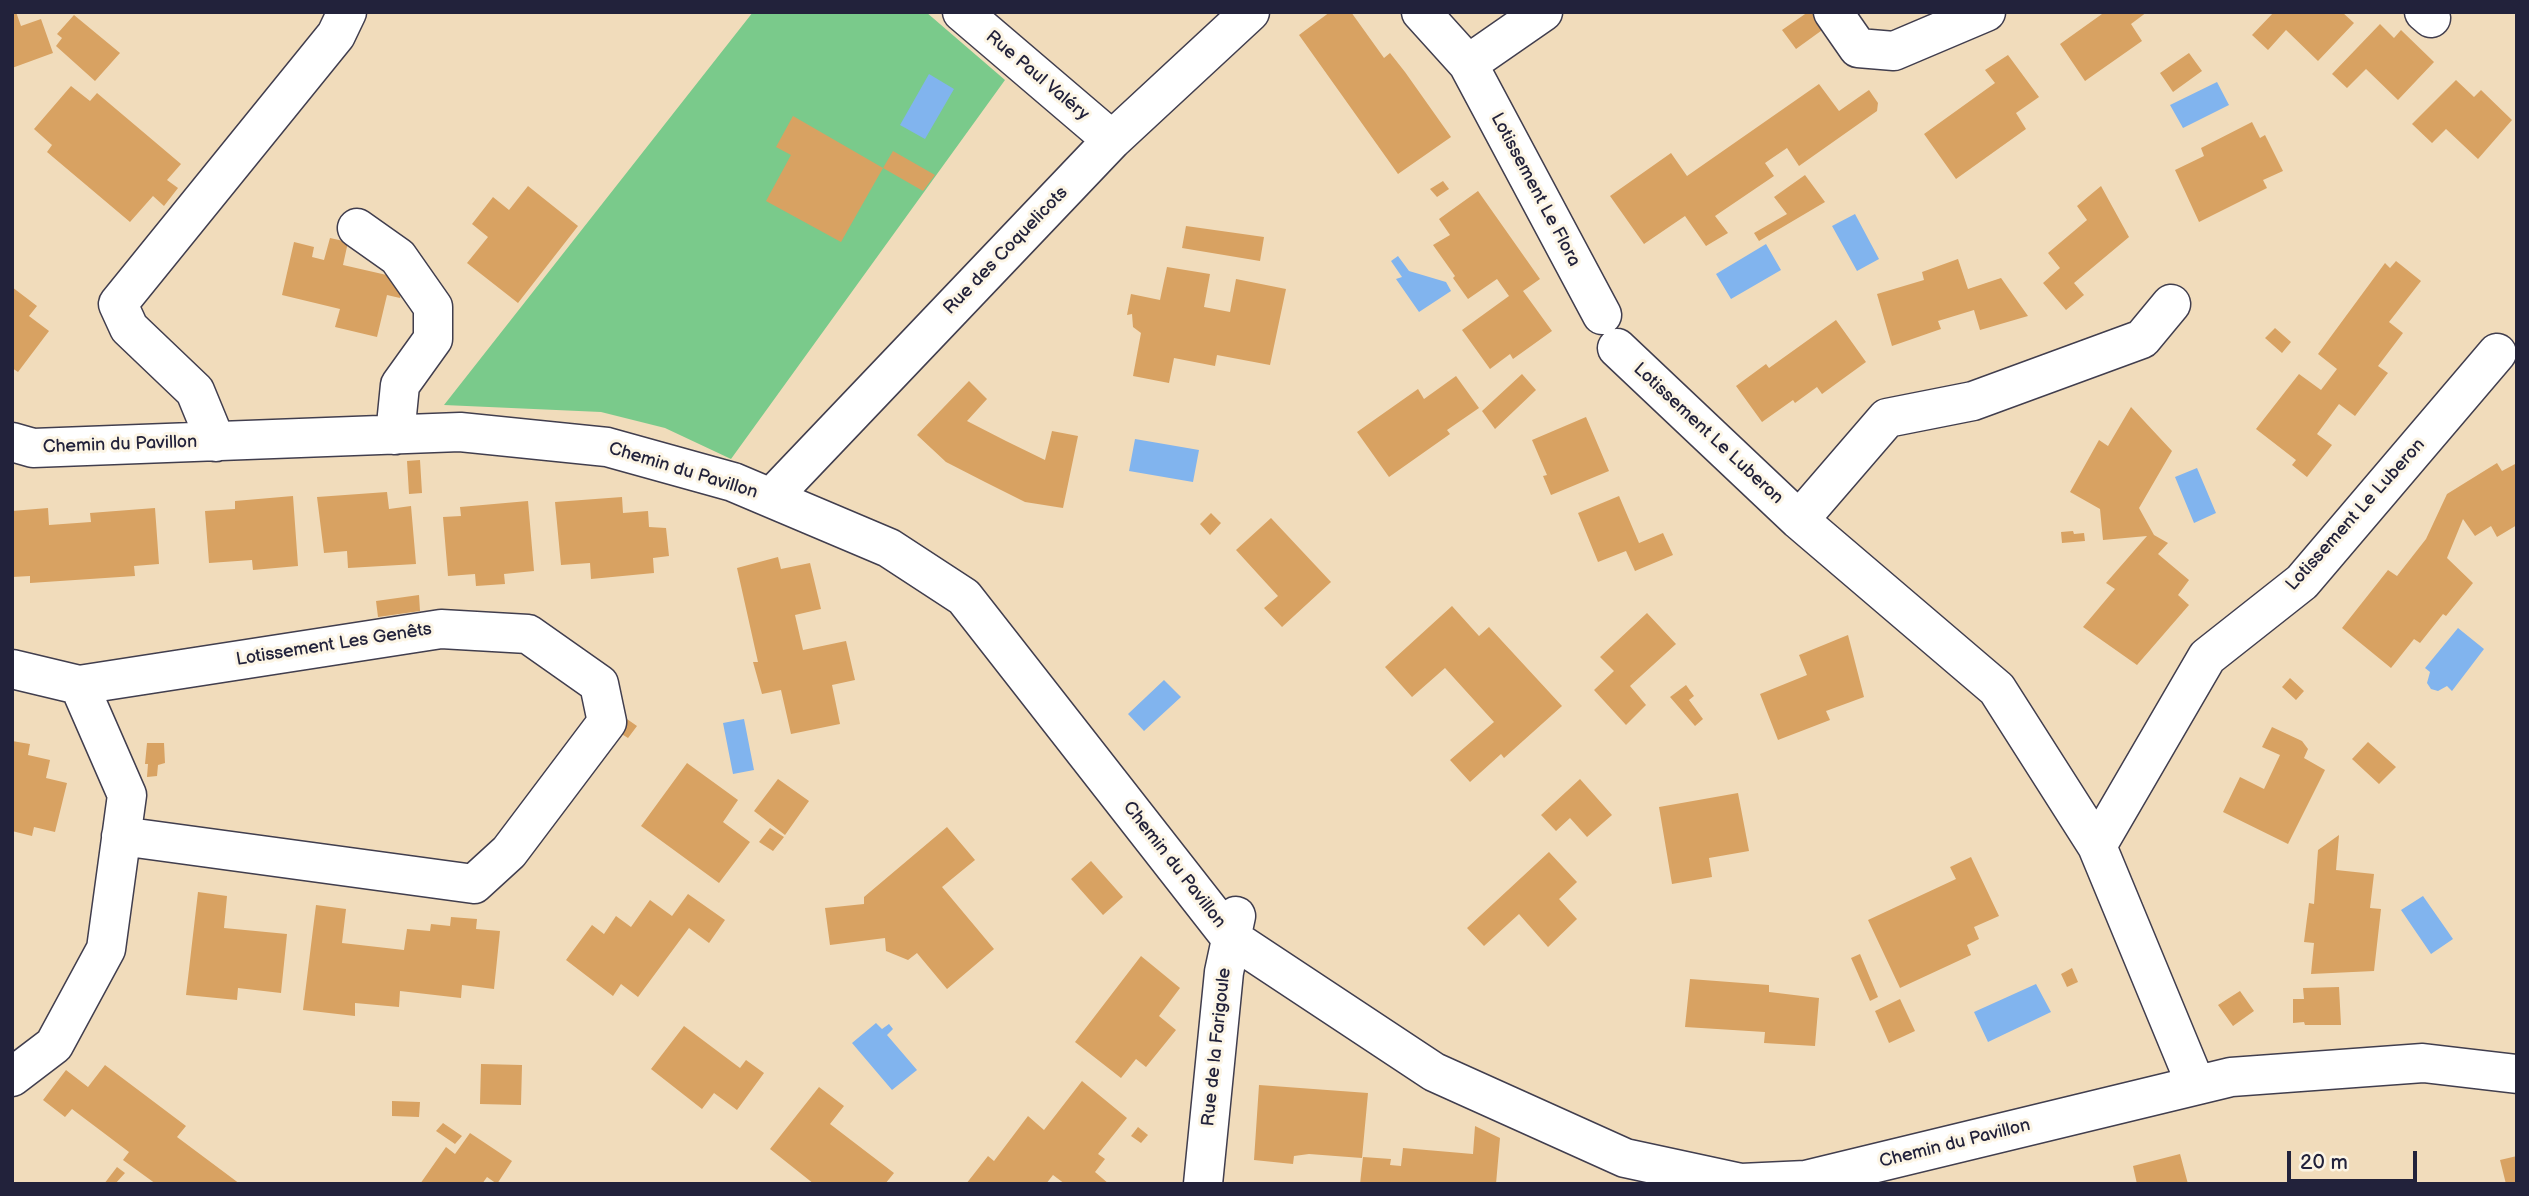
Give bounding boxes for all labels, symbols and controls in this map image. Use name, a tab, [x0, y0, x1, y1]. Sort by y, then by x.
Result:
street label: Rue Paul Valéry	[981, 27, 1093, 125]
street label: Lotissement Le Flora	[1485, 110, 1585, 270]
street label: Rue des Coquelicots	[939, 183, 1073, 319]
street label: Lotissement Le Luberon	[1629, 359, 1787, 509]
street label: Chemin du Pavillon	[42, 432, 198, 458]
street label: Lotissement Le Luberon	[2282, 435, 2430, 595]
street label: Chemin du Pavillon	[606, 438, 760, 504]
street label: Lotissement Les Genêts	[235, 619, 433, 671]
street label: Chemin du Pavillon	[1118, 797, 1230, 933]
street label: Rue de la Farigoule	[1198, 967, 1236, 1127]
street label: Chemin du Pavillon	[1877, 1115, 2033, 1173]
scale bar	[2291, 1136, 2420, 1180]
text: 20 m	[2300, 1150, 2348, 1175]

